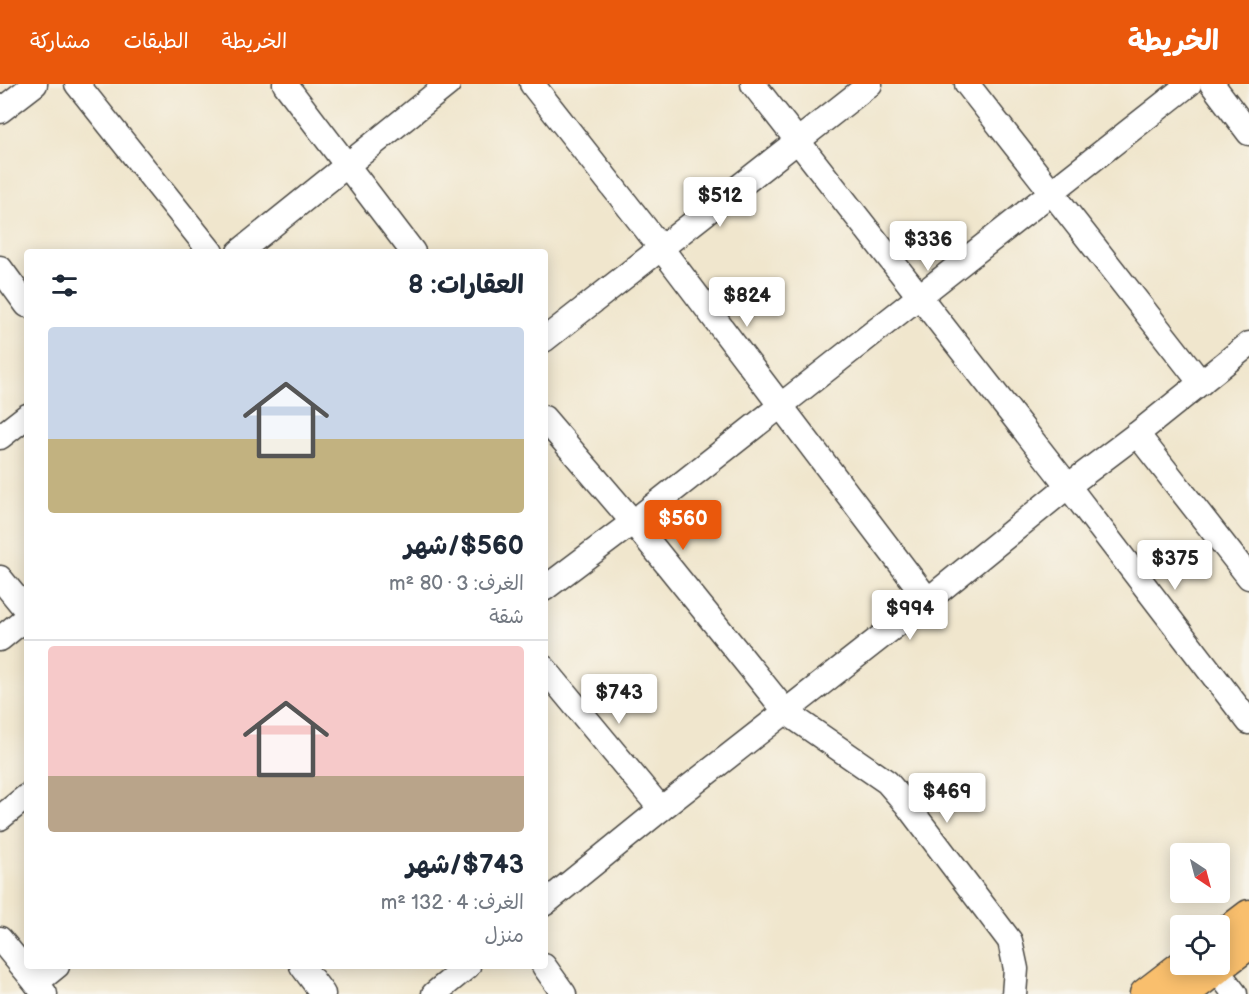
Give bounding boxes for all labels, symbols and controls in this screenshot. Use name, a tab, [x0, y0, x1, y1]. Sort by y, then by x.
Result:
text: الخريطة	[1128, 25, 1219, 58]
text: مشاركة	[30, 29, 91, 54]
text: الطبقات	[124, 29, 189, 54]
text: الخريطة	[222, 29, 287, 54]
pin: $512	[684, 177, 756, 228]
text: $512	[697, 184, 743, 208]
pin: $336	[892, 221, 964, 272]
text: $336	[904, 228, 952, 252]
icon: filters	[48, 269, 81, 302]
text: العقارات: 8	[408, 270, 524, 301]
pin: $824	[711, 277, 783, 328]
text: $824	[723, 284, 771, 308]
icon: home	[232, 366, 340, 474]
pin: $560	[647, 500, 719, 551]
text: $560	[658, 507, 708, 531]
text: $560/شهر	[404, 531, 524, 562]
pin: $375	[1139, 540, 1211, 591]
text: $375	[1151, 547, 1199, 571]
text: الغرف: 3 · 80 m²	[389, 572, 524, 596]
pin: $994	[874, 590, 946, 641]
text: $994	[886, 597, 934, 621]
text: شقة	[489, 605, 524, 629]
pin: $743	[583, 674, 655, 725]
text: $743	[595, 681, 643, 705]
icon: home	[232, 685, 340, 793]
pin: $469	[911, 773, 983, 824]
text: $469	[923, 780, 971, 804]
north arrow	[1170, 843, 1230, 903]
map controls	[1170, 843, 1230, 975]
text: $743/شهر	[406, 850, 524, 881]
text: الغرف: 4 · 132 m²	[381, 891, 524, 915]
button: locate	[1170, 915, 1230, 975]
text: منزل	[485, 924, 524, 948]

